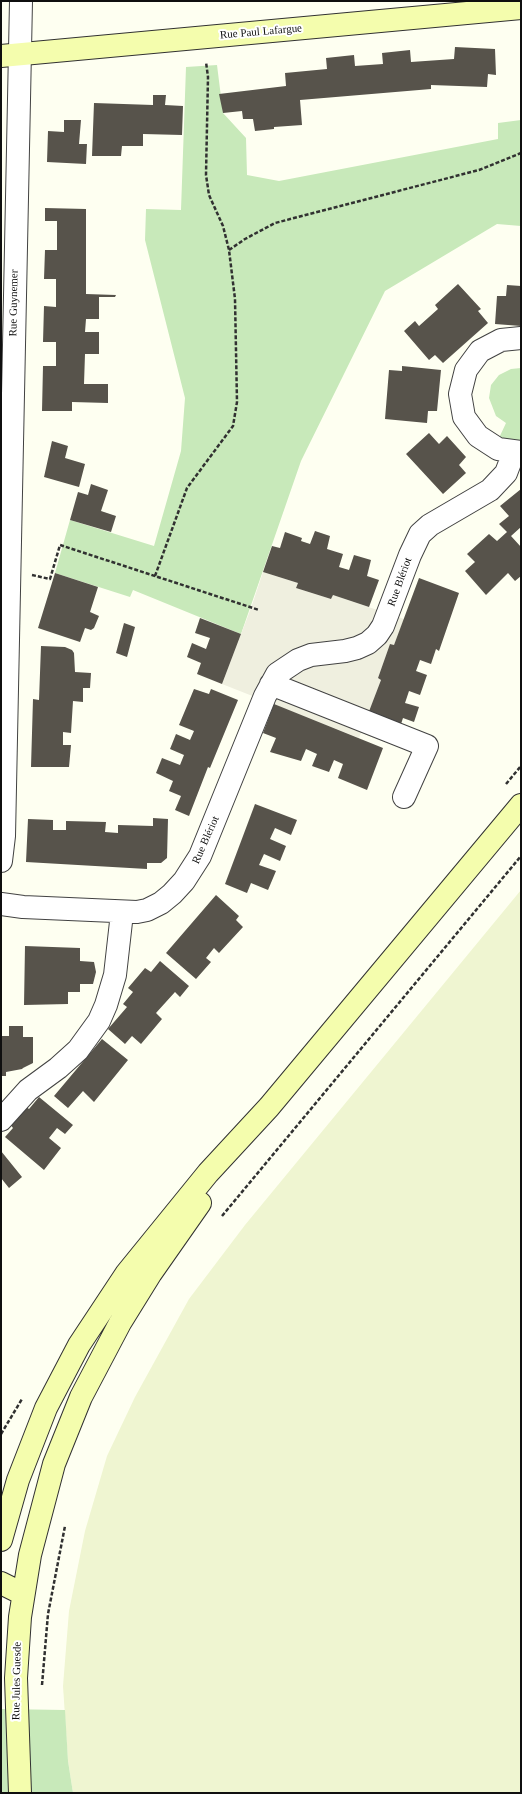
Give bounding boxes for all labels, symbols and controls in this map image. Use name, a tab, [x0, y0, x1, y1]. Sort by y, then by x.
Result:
street label: Rue Paul Lafargue	[219, 22, 303, 42]
street label: Rue Guynemer	[7, 269, 21, 337]
street label: Rue Blériot	[385, 556, 415, 608]
street label: Rue Blériot	[190, 814, 222, 866]
street label: Rue Jules Guesde	[10, 1642, 24, 1720]

